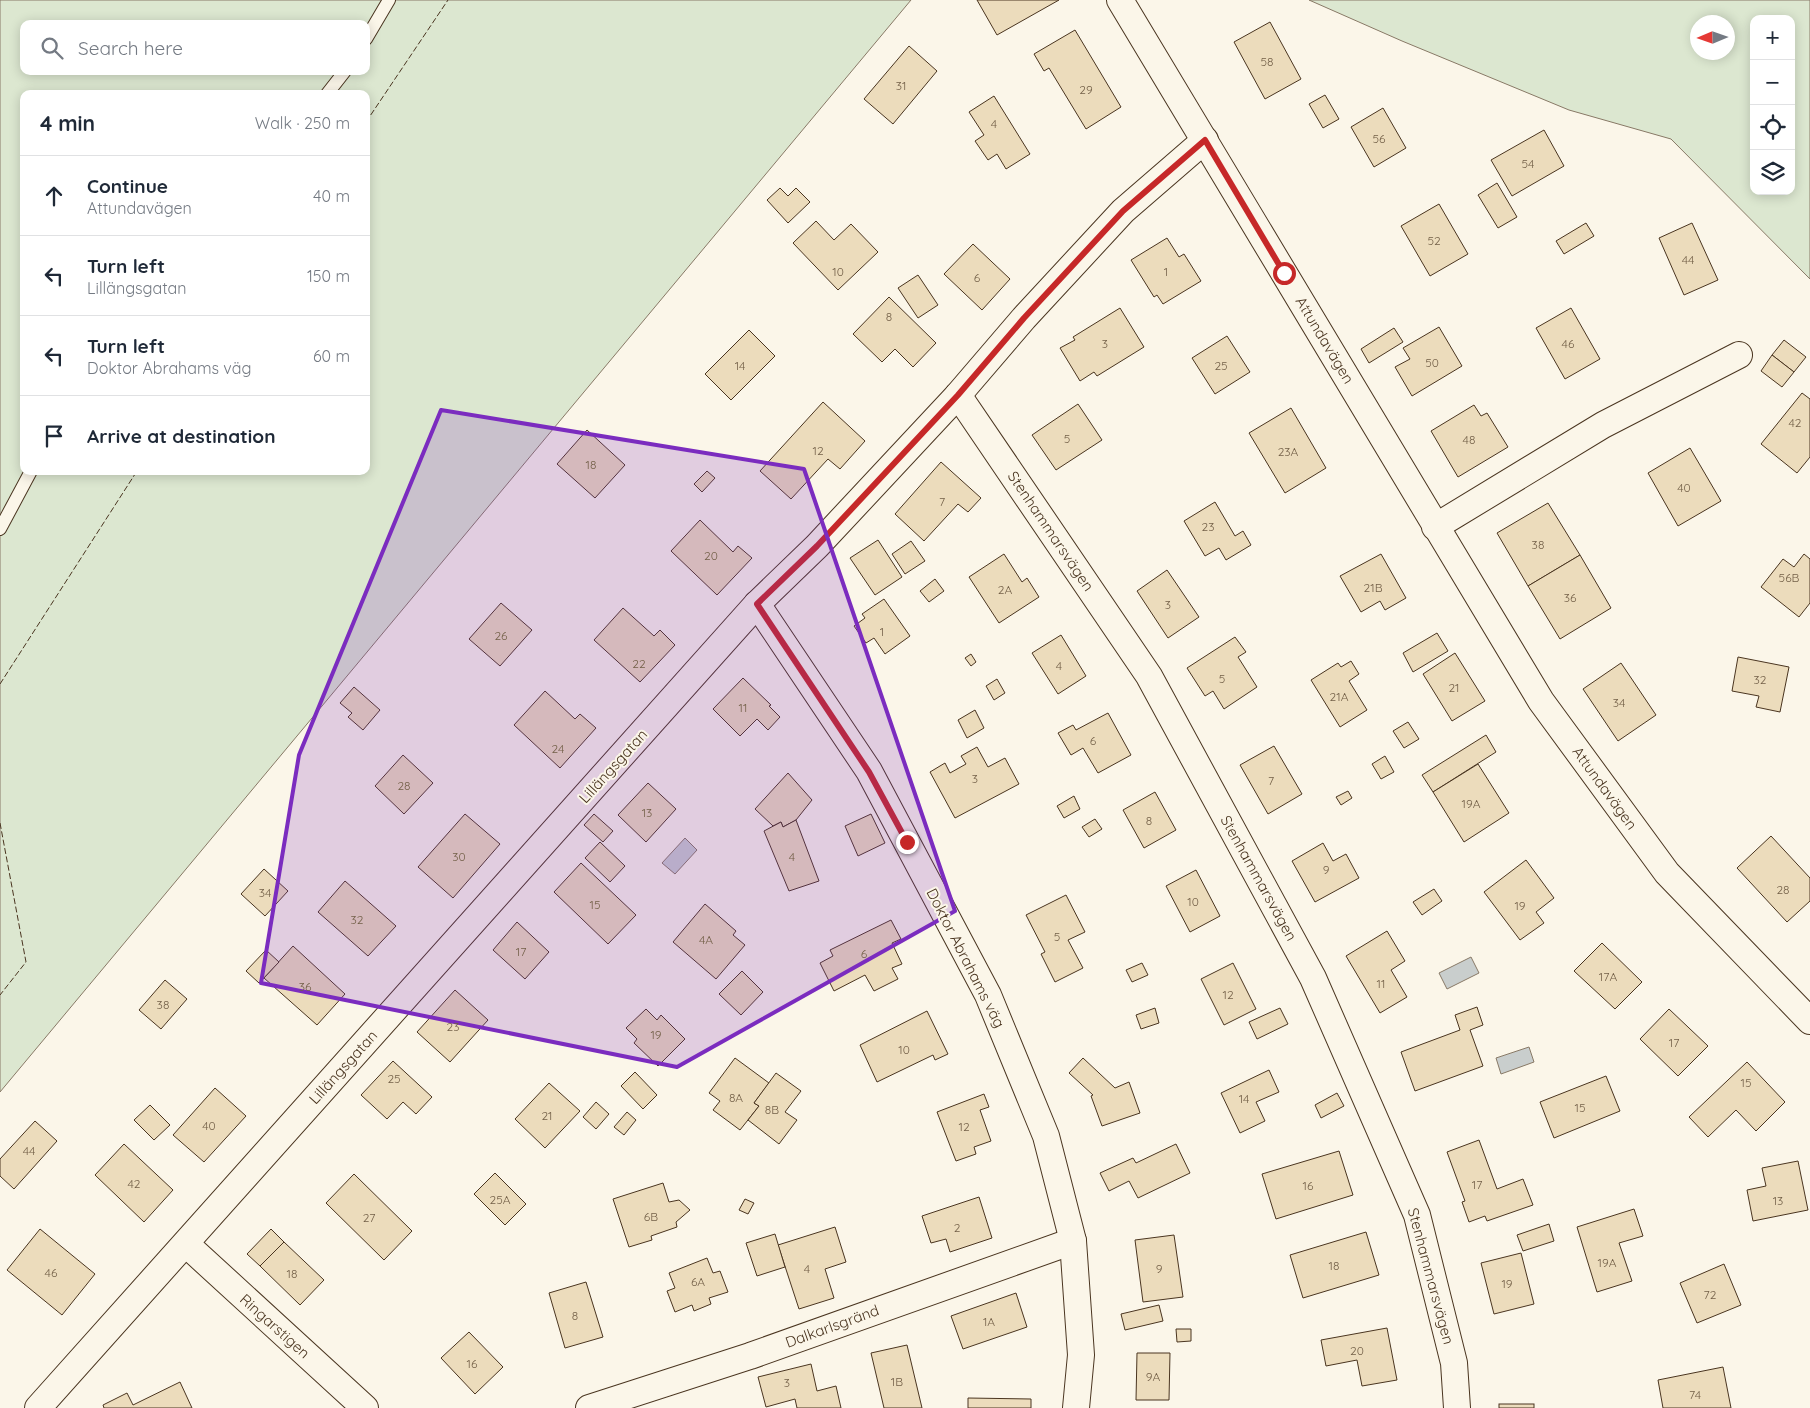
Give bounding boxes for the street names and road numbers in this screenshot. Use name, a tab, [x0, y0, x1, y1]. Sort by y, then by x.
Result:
street label: Attundavägen	[1292, 293, 1358, 387]
street label: Stenhammarsvägen	[1004, 467, 1098, 595]
street label: Lillängsgatan	[575, 725, 651, 807]
street label: Attundavägen	[1568, 743, 1642, 833]
street label: Stenhammarsvägen	[1217, 812, 1301, 944]
street label: Doktor Abrahams väg	[923, 885, 1009, 1031]
street label: Lillängsgatan	[305, 1026, 381, 1108]
street label: Stenhammarsvägen	[1404, 1206, 1458, 1346]
street label: Ringarstigen	[236, 1290, 314, 1362]
street label: Dalkarlsgränd	[782, 1300, 882, 1352]

